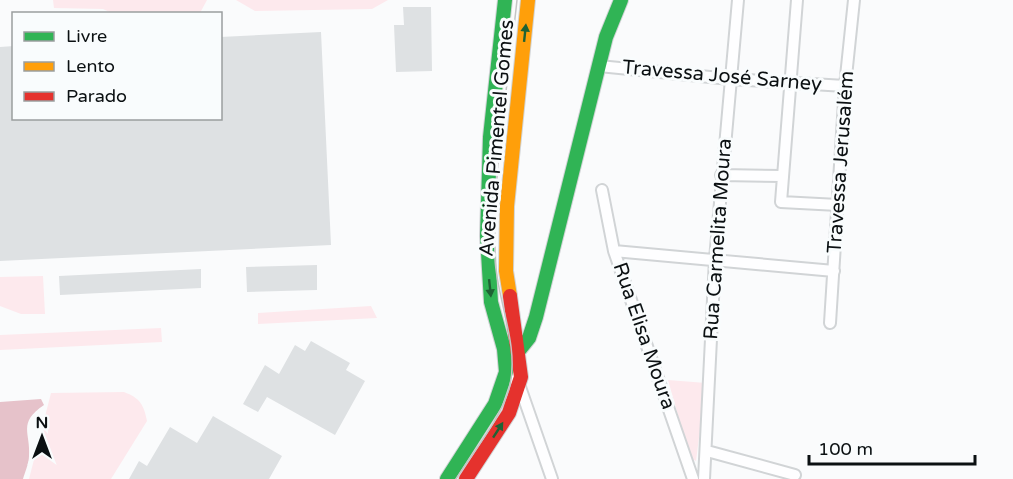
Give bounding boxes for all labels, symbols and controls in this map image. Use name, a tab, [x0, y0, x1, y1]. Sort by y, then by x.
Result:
legend	[12, 12, 222, 120]
street label: Avenida Pimentel Gomes	[475, 19, 519, 257]
one-way arrow	[520, 23, 530, 42]
text: Livre	[66, 25, 107, 47]
text: Lento	[66, 55, 115, 77]
street label: Travessa José Sarney	[621, 55, 823, 97]
street label: Travessa Jerusalém	[823, 70, 859, 254]
text: Parado	[66, 85, 127, 107]
street label: Rua Carmelita Moura	[699, 138, 737, 340]
street label: Rua Elisa Moura	[608, 259, 680, 413]
one-way arrow	[485, 279, 495, 298]
north arrow	[12, 407, 72, 467]
text: N	[36, 413, 48, 433]
one-way arrow	[492, 422, 503, 438]
scale bar	[809, 428, 976, 466]
text: 100 m	[818, 438, 873, 460]

